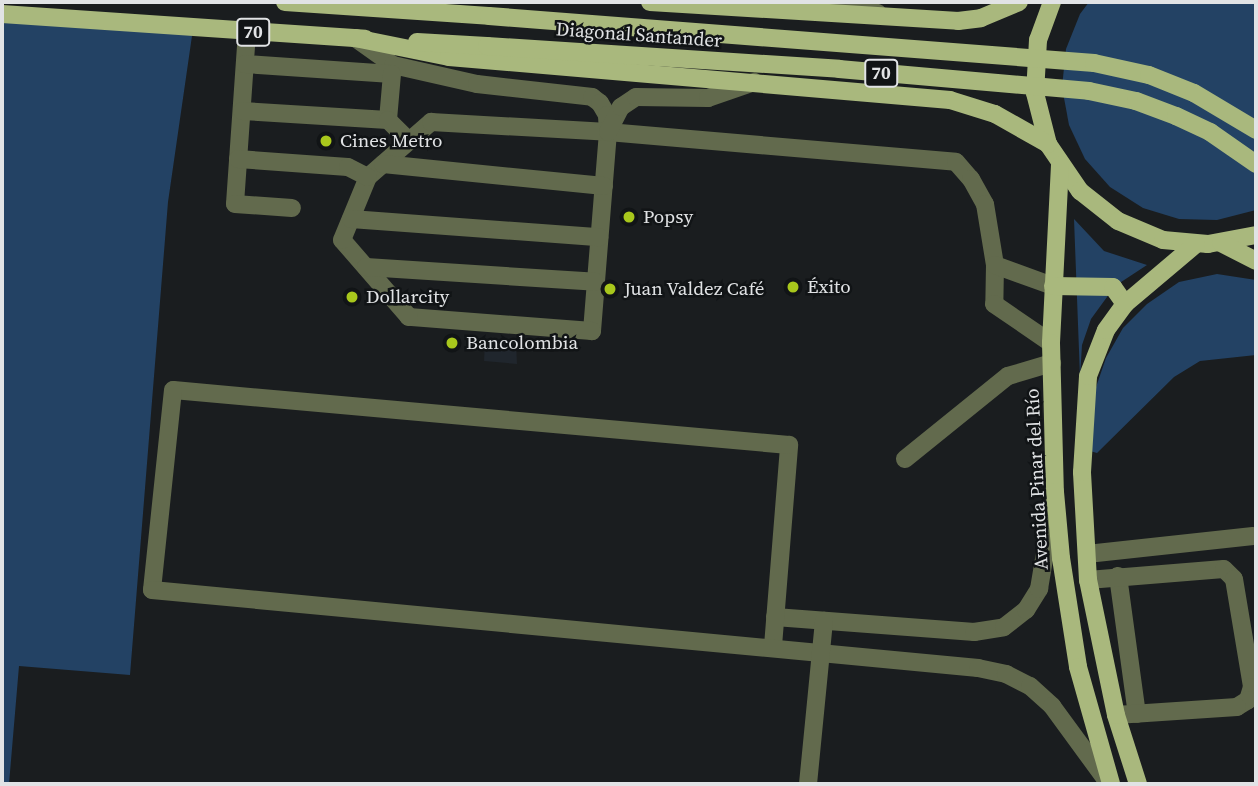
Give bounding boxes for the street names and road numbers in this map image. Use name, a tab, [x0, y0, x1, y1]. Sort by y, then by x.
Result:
road number: 70	[236, 17, 270, 46]
street label: Diagonal Santander	[555, 18, 723, 52]
road number: 70	[864, 58, 898, 88]
street label: Avenida Pinar del Río	[1021, 388, 1053, 570]

